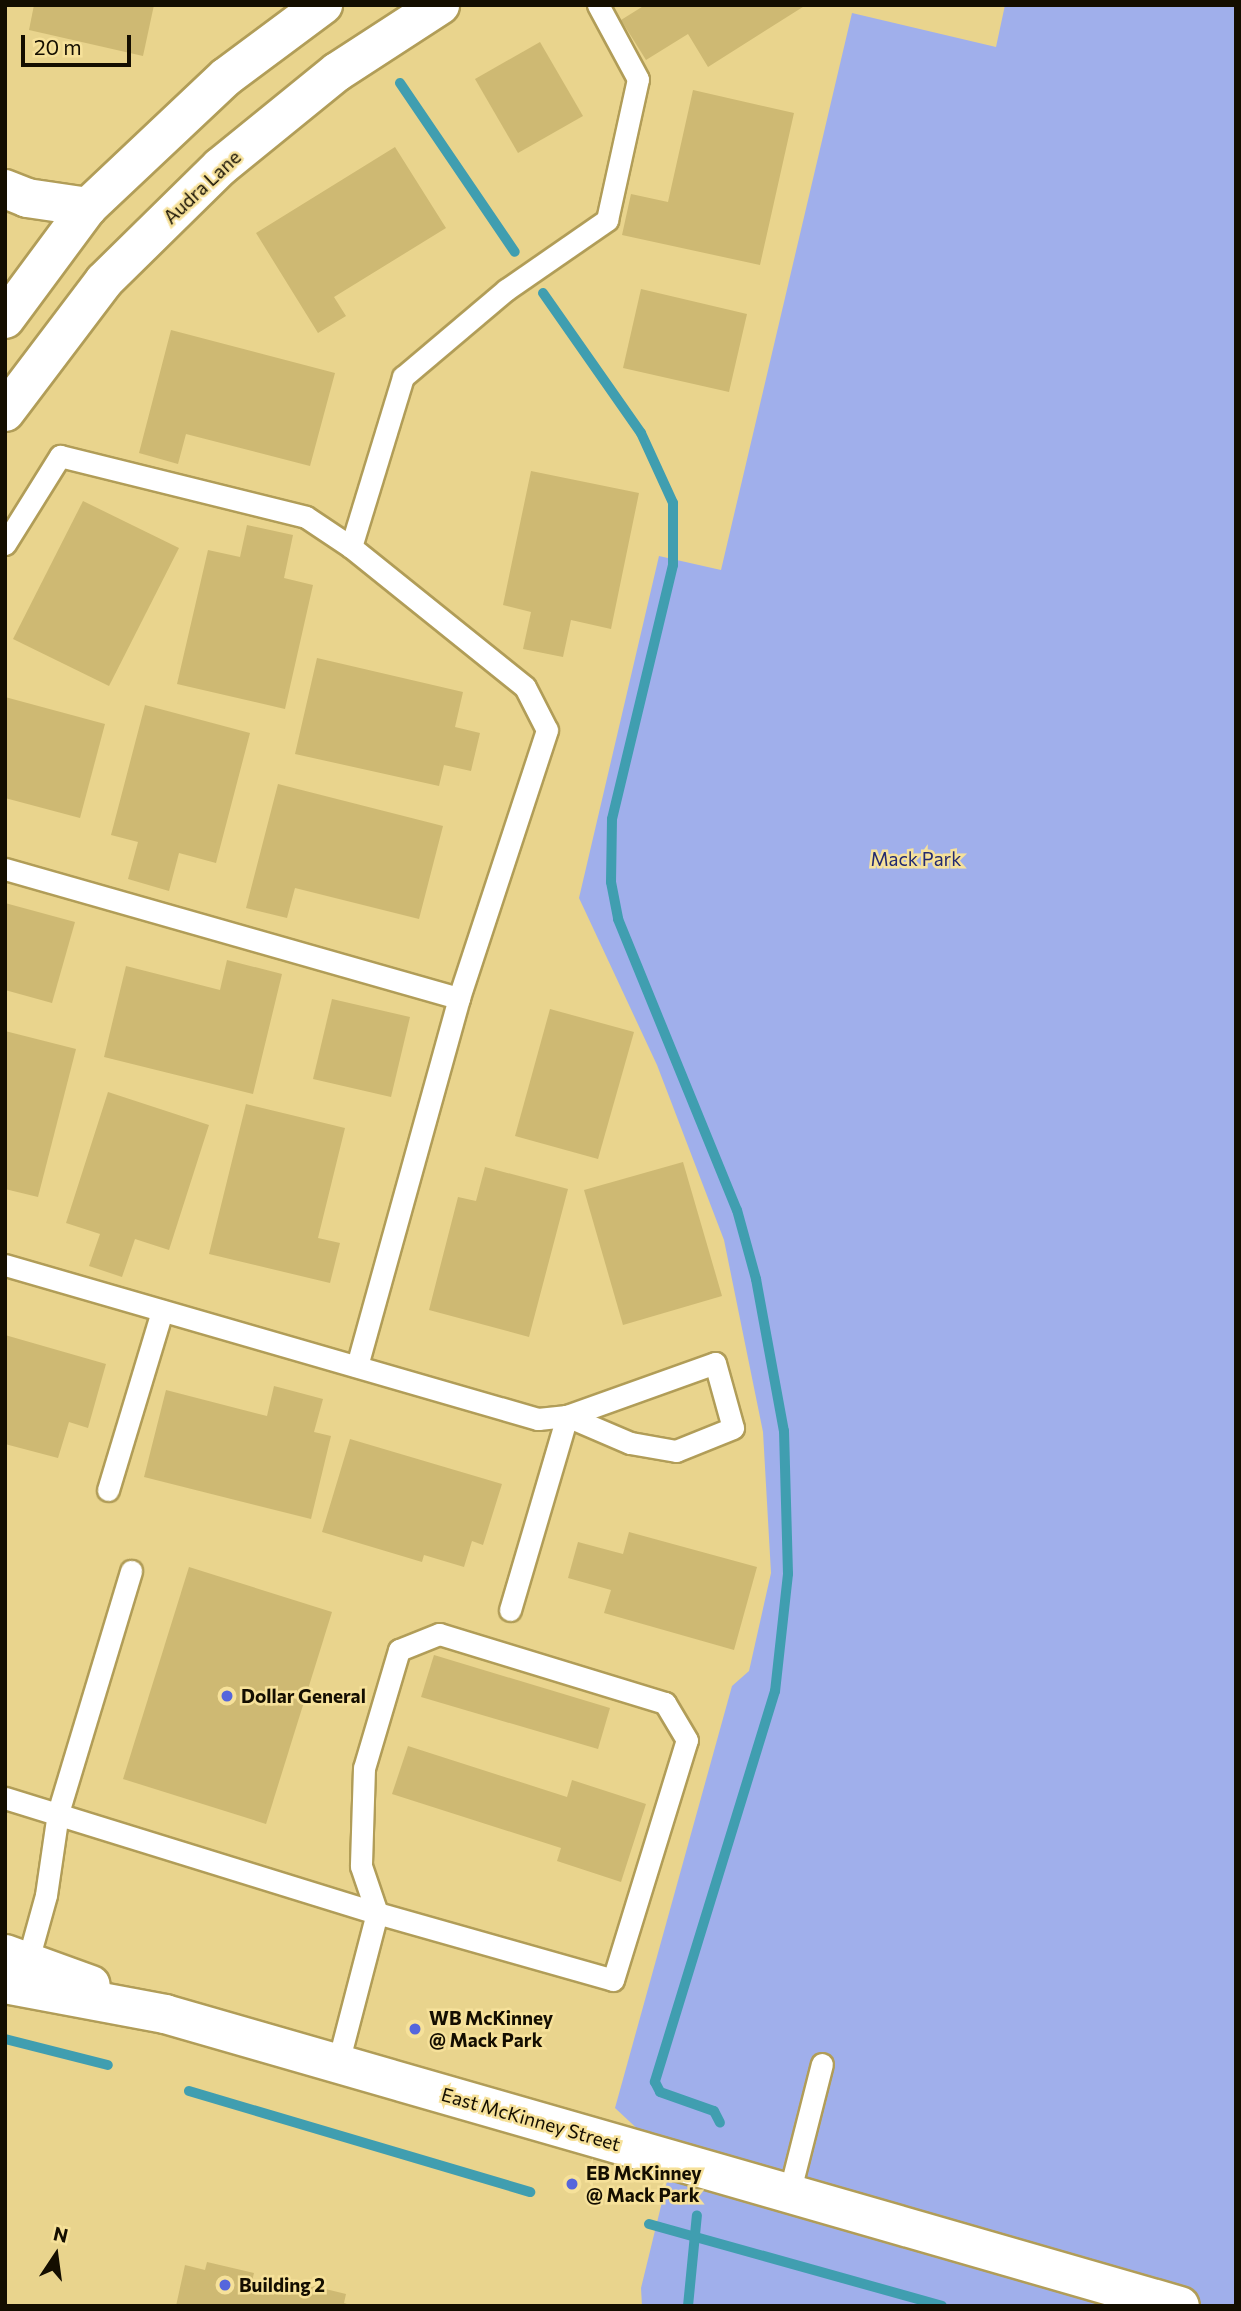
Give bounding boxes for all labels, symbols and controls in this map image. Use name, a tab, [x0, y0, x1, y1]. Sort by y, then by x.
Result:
scale bar	[24, 21, 135, 65]
text: 20 m	[34, 34, 82, 59]
street label: Audra Lane	[159, 146, 245, 228]
park label: Mack Park	[870, 848, 962, 870]
place label: Dollar General	[241, 1685, 366, 1707]
marker: Dollar General	[219, 1688, 235, 1704]
place label: WB McKinney @ Mack Park	[429, 2007, 553, 2051]
marker: WB McKinney @ Mack Park	[407, 2021, 423, 2037]
street label: East McKinney Street	[439, 2083, 623, 2155]
place label: EB McKinney @ Mack Park	[586, 2162, 702, 2206]
marker: EB McKinney @ Mack Park	[564, 2176, 580, 2192]
north arrow	[21, 2220, 91, 2290]
text: N	[51, 2221, 70, 2247]
place label: Building 2	[239, 2274, 325, 2296]
marker: Building 2	[217, 2277, 233, 2293]

